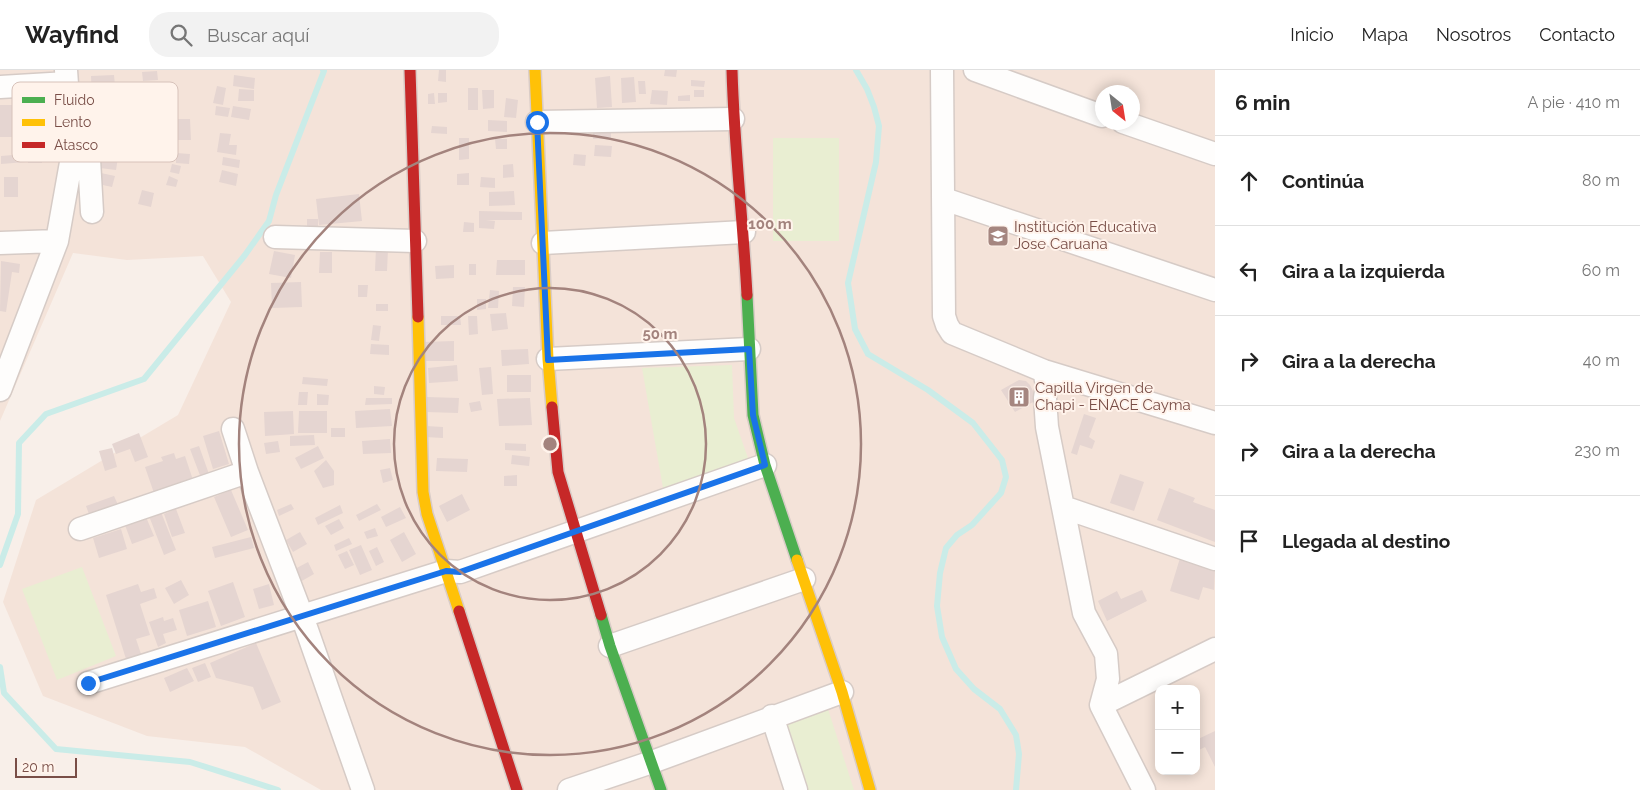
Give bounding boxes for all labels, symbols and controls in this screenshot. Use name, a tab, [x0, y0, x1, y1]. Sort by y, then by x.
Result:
search box	[149, 12, 499, 57]
text: Wayfind	[25, 20, 119, 49]
icon: search	[167, 21, 195, 49]
text: Buscar aquí	[207, 24, 309, 46]
text: Inicio	[1290, 24, 1334, 45]
text: Mapa	[1362, 24, 1408, 45]
text: Nosotros	[1436, 24, 1511, 45]
text: Contacto	[1539, 24, 1615, 45]
legend	[12, 82, 178, 162]
north arrow	[1095, 85, 1140, 130]
text: 6 min	[1235, 90, 1290, 115]
text: Fluido	[54, 92, 94, 108]
text: A pie · 410 m	[1528, 93, 1620, 112]
route start	[526, 111, 549, 134]
text: Lento	[54, 114, 91, 130]
text: Atasco	[54, 137, 98, 153]
icon: ahead	[1235, 167, 1263, 195]
text: Continúa	[1282, 170, 1364, 192]
text: 80 m	[1582, 171, 1620, 190]
text: 100 m	[748, 215, 792, 233]
place label: Institución Educativa Jose Caruana	[1014, 218, 1157, 253]
school or university icon: Institución Educativa Jose Caruana	[986, 224, 1010, 248]
icon: left	[1235, 257, 1263, 285]
text: Gira a la izquierda	[1282, 260, 1445, 282]
text: 60 m	[1582, 261, 1620, 280]
text: 50 m	[642, 325, 678, 343]
icon: right	[1235, 347, 1263, 375]
text: Gira a la derecha	[1282, 350, 1436, 372]
text: 40 m	[1583, 351, 1620, 370]
place label: Capilla Virgen de Chapi - ENACE Cayma	[1035, 379, 1191, 414]
building icon: Capilla Virgen de Chapi - ENACE Cayma	[1007, 385, 1031, 409]
centre of rings	[541, 435, 559, 453]
icon: right	[1235, 437, 1263, 465]
text: Gira a la derecha	[1282, 440, 1436, 462]
text: 230 m	[1575, 441, 1620, 460]
icon: arrive	[1235, 527, 1263, 555]
text: Llegada al destino	[1282, 530, 1450, 552]
route end	[77, 672, 100, 695]
map controls	[1155, 685, 1200, 775]
button: +	[1155, 685, 1200, 730]
button: −	[1155, 730, 1200, 775]
scale bar	[15, 755, 78, 778]
text: 20 m	[22, 759, 54, 775]

